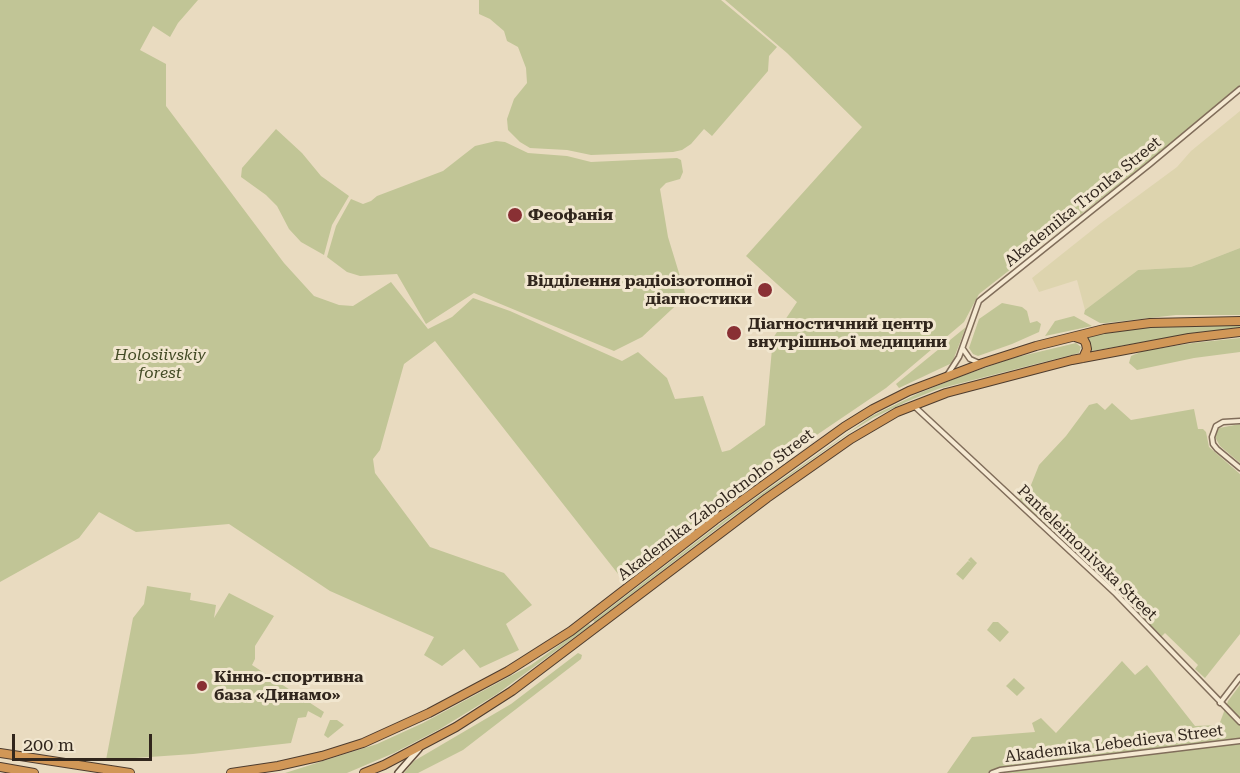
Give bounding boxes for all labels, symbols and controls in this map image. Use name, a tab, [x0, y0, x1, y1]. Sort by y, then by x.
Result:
street label: Akademika Tronka Street	[1001, 133, 1165, 271]
place label: Феофанія	[528, 205, 613, 225]
marker: Феофанія	[506, 206, 524, 224]
place label: Відділення радіоізотопної діагностики	[527, 271, 752, 309]
marker: Відділення радіоізотопної діагностики	[756, 281, 774, 299]
place label: Діагностичний центр внутрішньої медицини	[748, 314, 947, 352]
marker: Діагностичний центр внутрішньої медицини	[725, 324, 743, 342]
park label: Holosiivskiy forest	[114, 345, 206, 383]
street label: Akademika Zabolotnoho Street	[614, 425, 818, 585]
street label: Panteleimonivska Street	[1013, 481, 1161, 625]
place label: Кінно-спортивна база «Динамо»	[214, 667, 363, 705]
marker: Кінно-спортивна база «Динамо»	[195, 679, 209, 693]
street label: Akademika Lebedieva Street	[1004, 721, 1224, 767]
scale bar	[15, 722, 154, 760]
text: 200 m	[23, 734, 74, 755]

